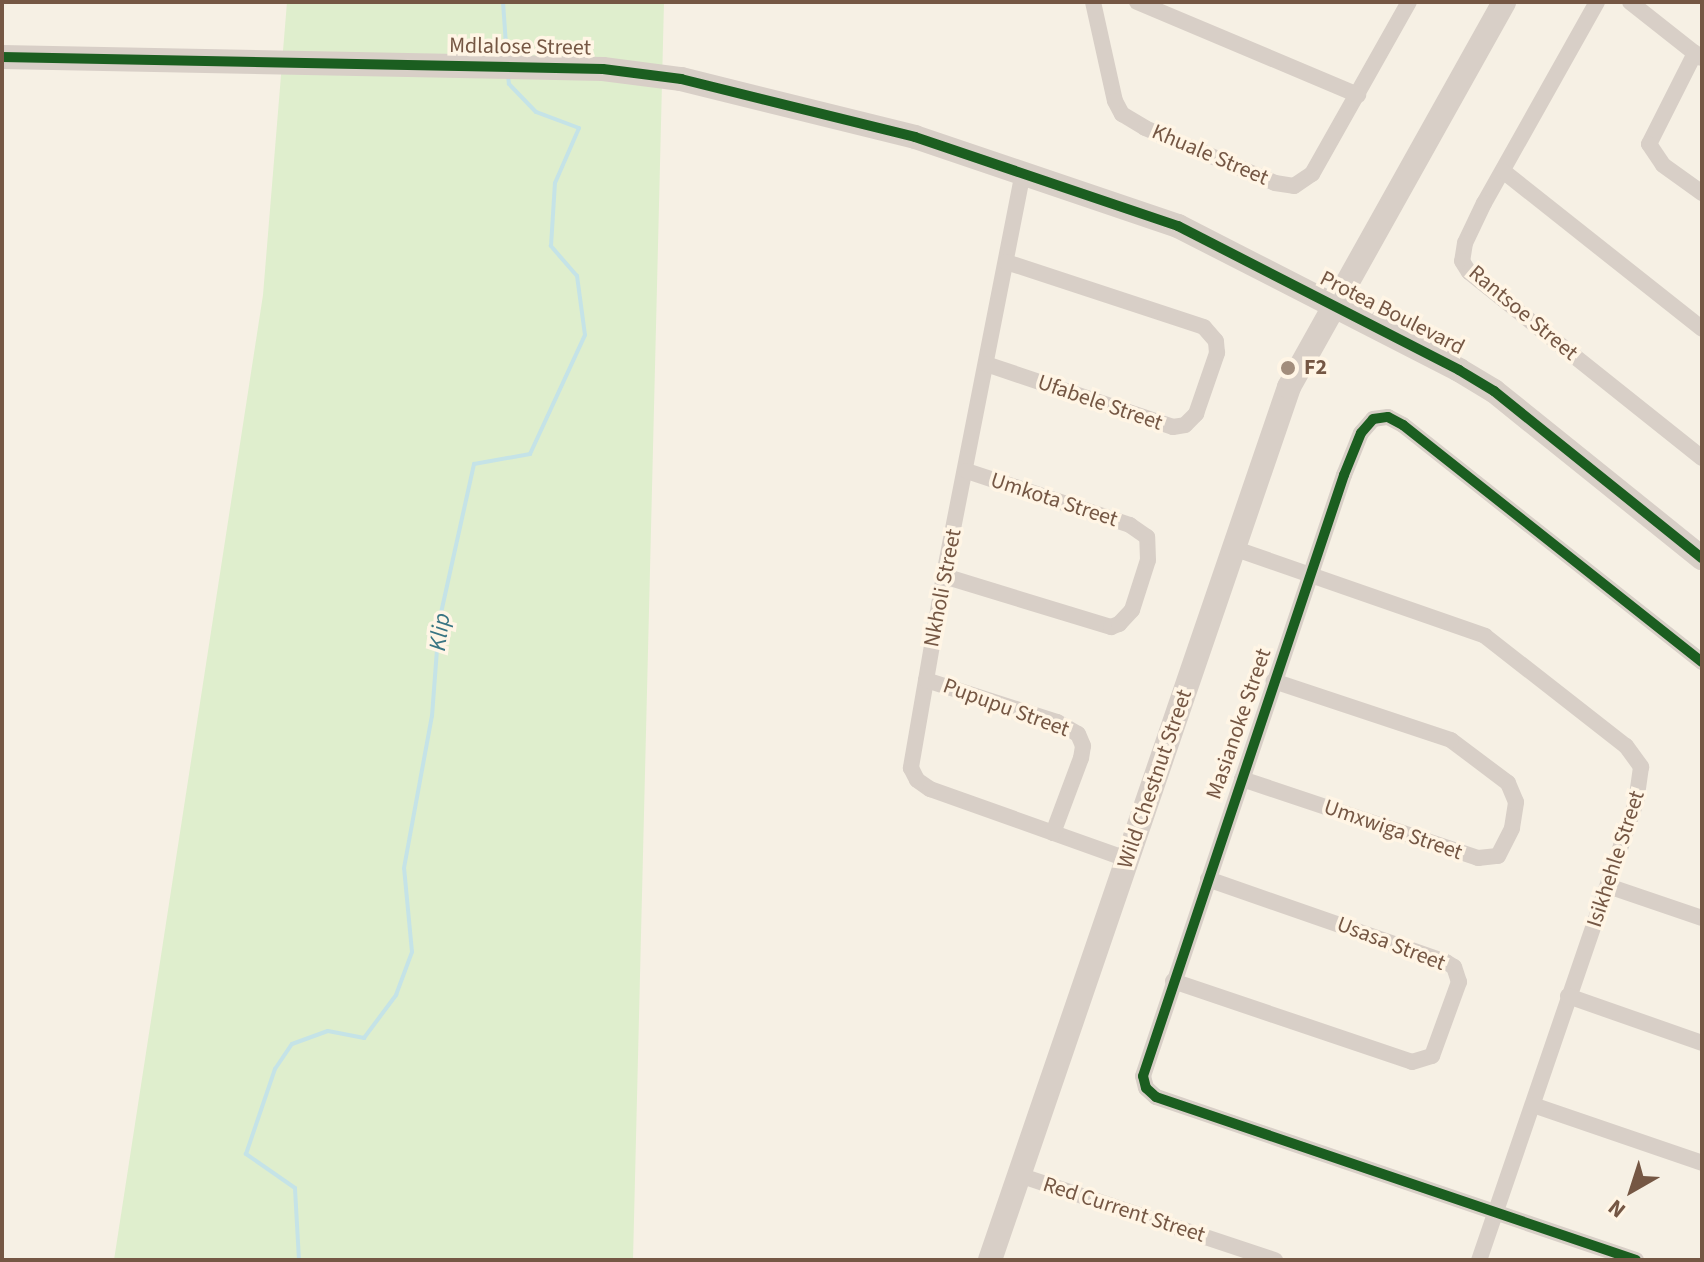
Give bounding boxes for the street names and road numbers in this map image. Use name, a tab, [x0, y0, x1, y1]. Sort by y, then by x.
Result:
street label: Mdlalose Street	[449, 33, 591, 61]
street label: Khuale Street	[1148, 119, 1272, 191]
street label: Rantsoe Street	[1463, 260, 1583, 366]
street label: Protea Boulevard	[1315, 265, 1469, 361]
street label: Ufabele Street	[1034, 369, 1166, 437]
street label: Umkota Street	[987, 467, 1121, 533]
street label: Nkholi Street	[919, 527, 967, 649]
street label: Masianoke Street	[1201, 645, 1277, 803]
street label: Pupupu Street	[939, 673, 1073, 743]
street label: Wild Chestnut Street	[1112, 686, 1198, 872]
street label: Isikhehle Street	[1581, 787, 1651, 931]
street label: Umxwiga Street	[1320, 794, 1466, 866]
street label: Usasa Street	[1333, 911, 1449, 977]
street label: Red Current Street	[1040, 1171, 1208, 1249]

